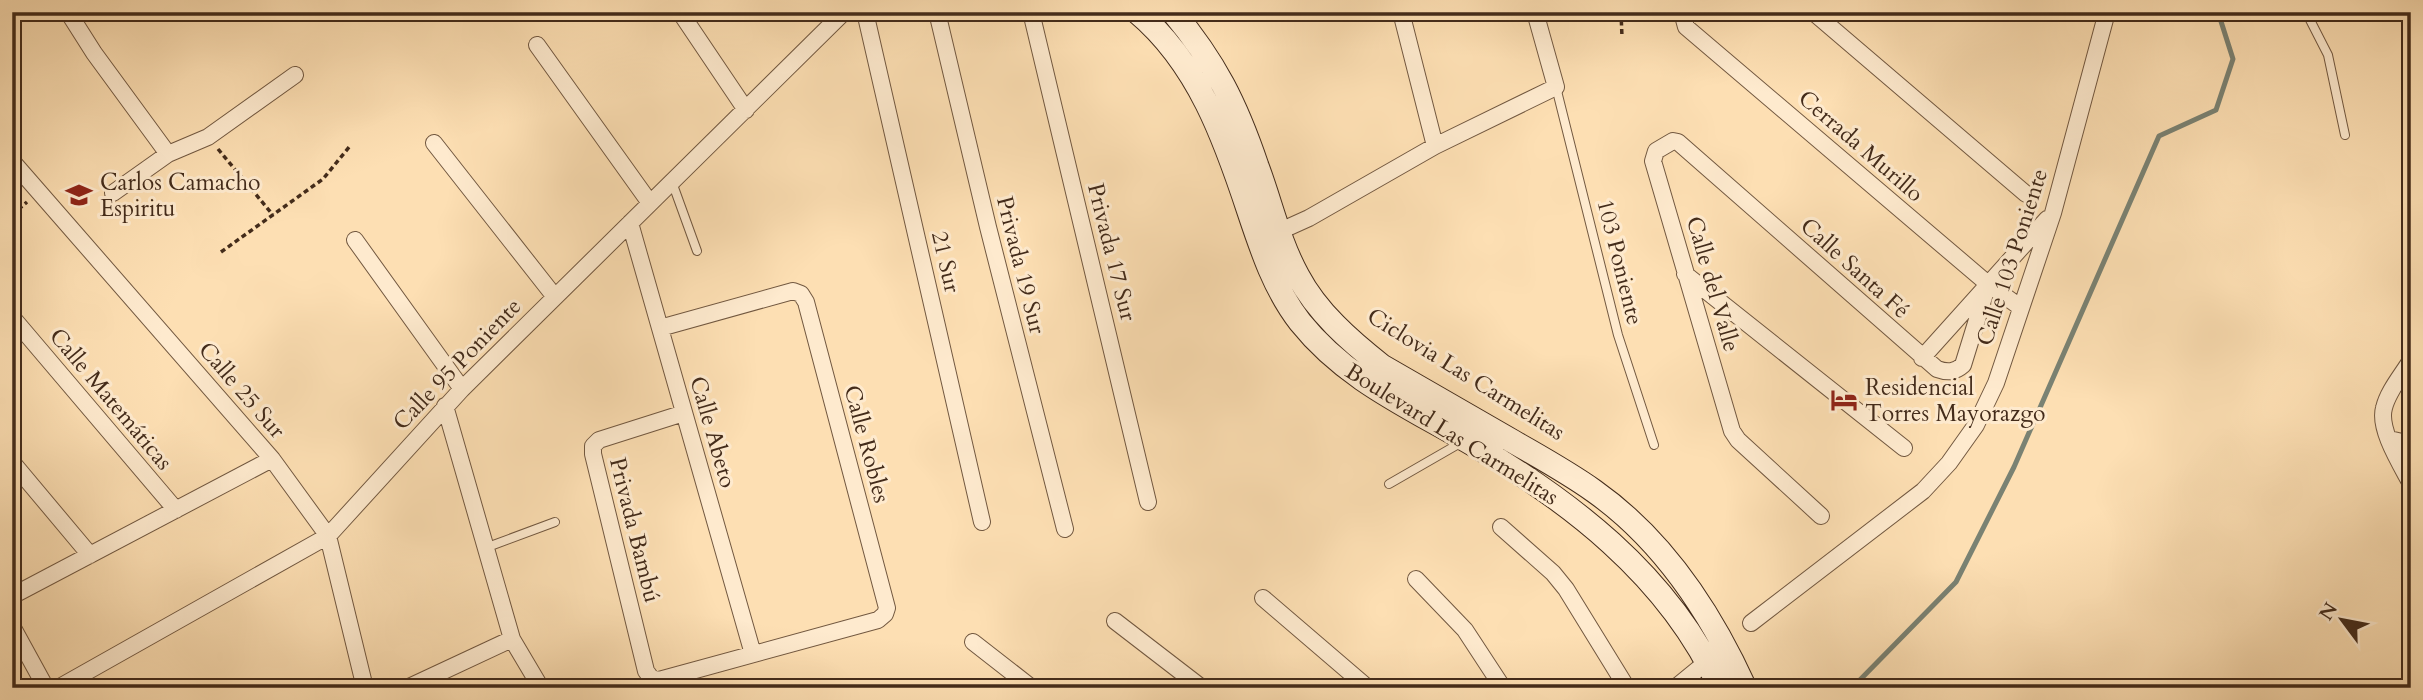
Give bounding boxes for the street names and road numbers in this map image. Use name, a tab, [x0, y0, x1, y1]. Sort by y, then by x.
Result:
street label: Cerrada Murillo	[1792, 83, 1930, 209]
street label: Calle 103 Poniente	[1969, 165, 2055, 349]
street label: Privada 17 Sur	[1080, 180, 1144, 325]
street label: Privada 19 Sur	[989, 193, 1053, 338]
street label: 103 Poniente	[1589, 196, 1651, 328]
street label: Calle Santa Fé	[1794, 211, 1916, 325]
street label: Calle del Valle	[1679, 213, 1747, 355]
street label: 21 Sur	[924, 228, 968, 296]
street label: Calle 95 Poniente	[386, 291, 528, 437]
street label: Ciclovia Las Carmelitas	[1361, 300, 1571, 448]
street label: Calle Matemáticas	[42, 321, 180, 477]
street label: Calle 25 Sur	[192, 335, 293, 445]
street label: Boulevard Las Carmelitas	[1339, 356, 1565, 512]
street label: Calle Abeto	[682, 373, 744, 491]
street label: Calle Robles	[836, 382, 898, 506]
street label: Privada Bambú	[602, 454, 668, 606]

